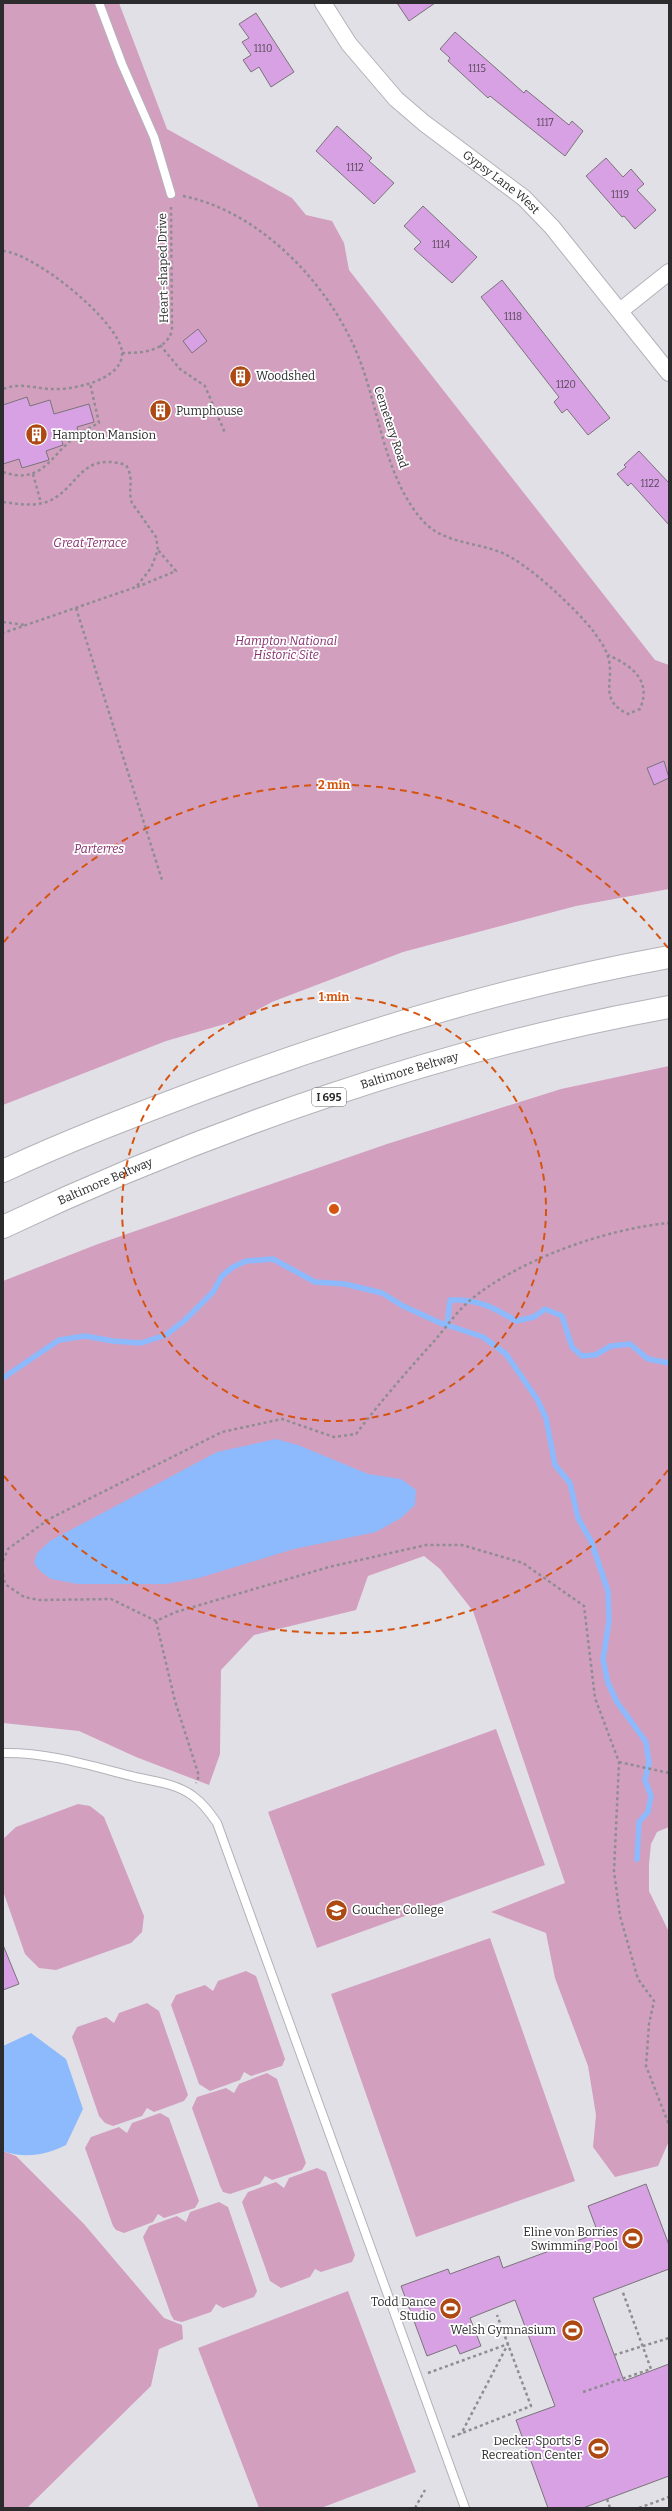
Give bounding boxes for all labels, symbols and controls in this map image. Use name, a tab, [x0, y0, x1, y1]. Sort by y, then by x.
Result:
house number: 1110	[254, 43, 272, 55]
house number: 1115	[468, 63, 486, 75]
house number: 1117	[536, 117, 554, 129]
street label: Gypsy Lane West	[460, 147, 543, 217]
house number: 1112	[346, 162, 364, 174]
house number: 1119	[611, 189, 629, 201]
street label: Heart-shaped Drive	[155, 213, 171, 323]
house number: 1114	[432, 239, 450, 251]
house number: 1118	[504, 311, 522, 323]
building icon: Woodshed	[227, 363, 253, 389]
place label: Woodshed	[256, 369, 315, 383]
house number: 1120	[556, 379, 576, 391]
street label: Cemetery Road	[371, 384, 411, 470]
building icon: Pumphouse	[148, 398, 174, 424]
place label: Pumphouse	[176, 404, 243, 418]
building icon: Hampton Mansion	[23, 422, 49, 448]
place label: Hampton Mansion	[52, 428, 156, 442]
house number: 1122	[641, 478, 660, 490]
park label: Great Terrace	[53, 536, 127, 550]
park label: Hampton National Historic Site	[235, 634, 337, 662]
text: 2 min	[318, 778, 350, 792]
park label: Parterres	[74, 842, 124, 856]
text: 1 min	[319, 990, 349, 1004]
street label: Baltimore Beltway	[359, 1049, 461, 1092]
road number: I 695	[312, 1088, 346, 1106]
street label: Baltimore Beltway	[56, 1155, 155, 1208]
centre of rings	[327, 1202, 341, 1216]
school or university icon: Goucher College	[323, 1897, 349, 1923]
place label: Goucher College	[352, 1903, 444, 1917]
place label: Eline von Borries Swimming Pool	[523, 2225, 619, 2253]
sports icon: Eline von Borries Swimming Pool	[620, 2226, 646, 2252]
place label: Todd Dance Studio	[371, 2295, 436, 2323]
sports icon: Todd Dance Studio	[438, 2296, 464, 2322]
sports icon: Welsh Gymnasium	[559, 2317, 585, 2343]
place label: Welsh Gymnasium	[450, 2323, 557, 2337]
place label: Decker Sports & Recreation Center	[481, 2434, 583, 2462]
sports icon: Decker Sports & Recreation Center	[585, 2435, 611, 2461]

